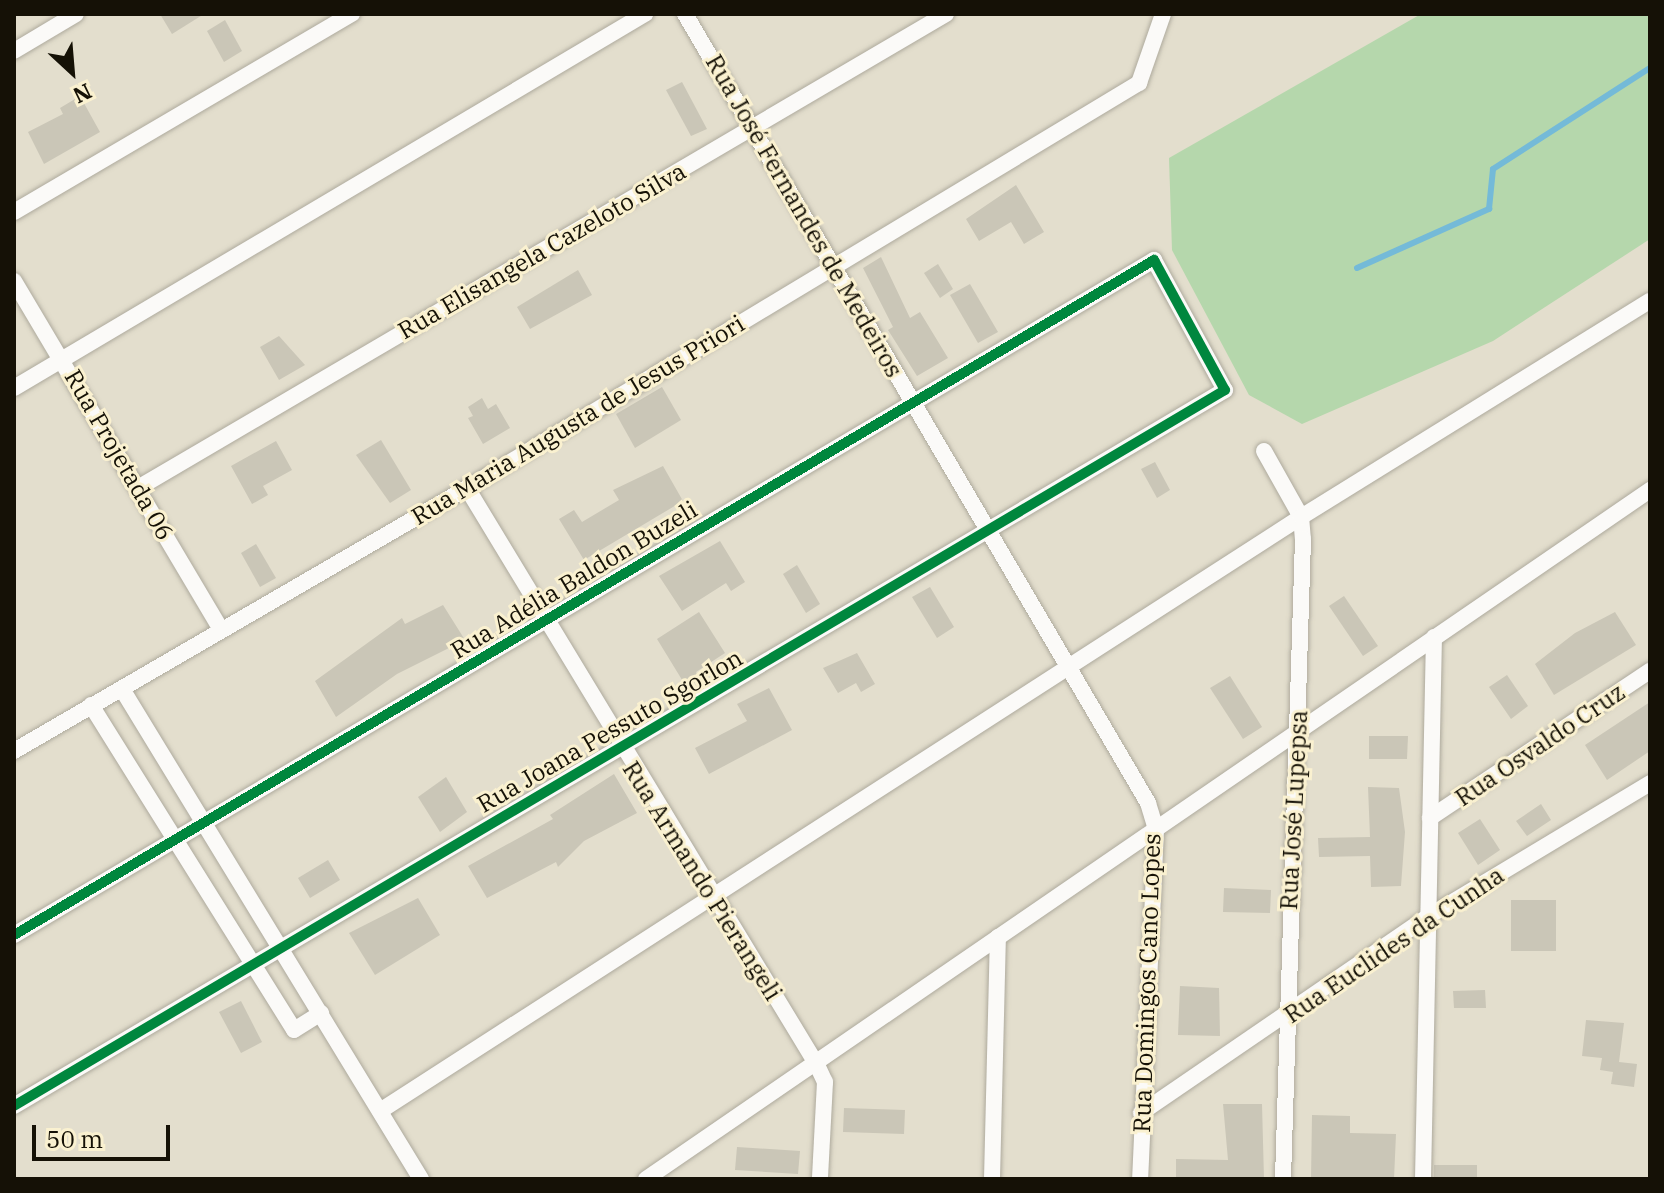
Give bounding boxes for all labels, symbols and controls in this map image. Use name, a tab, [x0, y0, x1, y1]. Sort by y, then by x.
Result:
north arrow	[32, 32, 112, 112]
street label: Rua José Fernandes de Medeiros	[700, 49, 908, 383]
text: N	[69, 77, 97, 111]
street label: Rua Elisangela Cazeloto Silva	[393, 157, 691, 345]
street label: Rua Maria Augusta de Jesus Priori	[406, 309, 750, 531]
street label: Rua Projetada 06	[58, 365, 180, 545]
street label: Rua Adélia Baldon Buzeli	[446, 495, 702, 665]
street label: Rua Joana Pessuto Sgorlon	[472, 643, 748, 819]
street label: Rua Osvaldo Cruz	[1450, 678, 1630, 812]
street label: Rua José Lupepsa	[1274, 709, 1314, 911]
street label: Rua Armando Pierangeli	[616, 756, 788, 1006]
street label: Rua Domingos Cano Lopes	[1127, 833, 1167, 1133]
street label: Rua Euclides da Cunha	[1279, 861, 1509, 1029]
scale bar	[36, 1109, 174, 1159]
text: 50 m	[46, 1123, 103, 1155]

